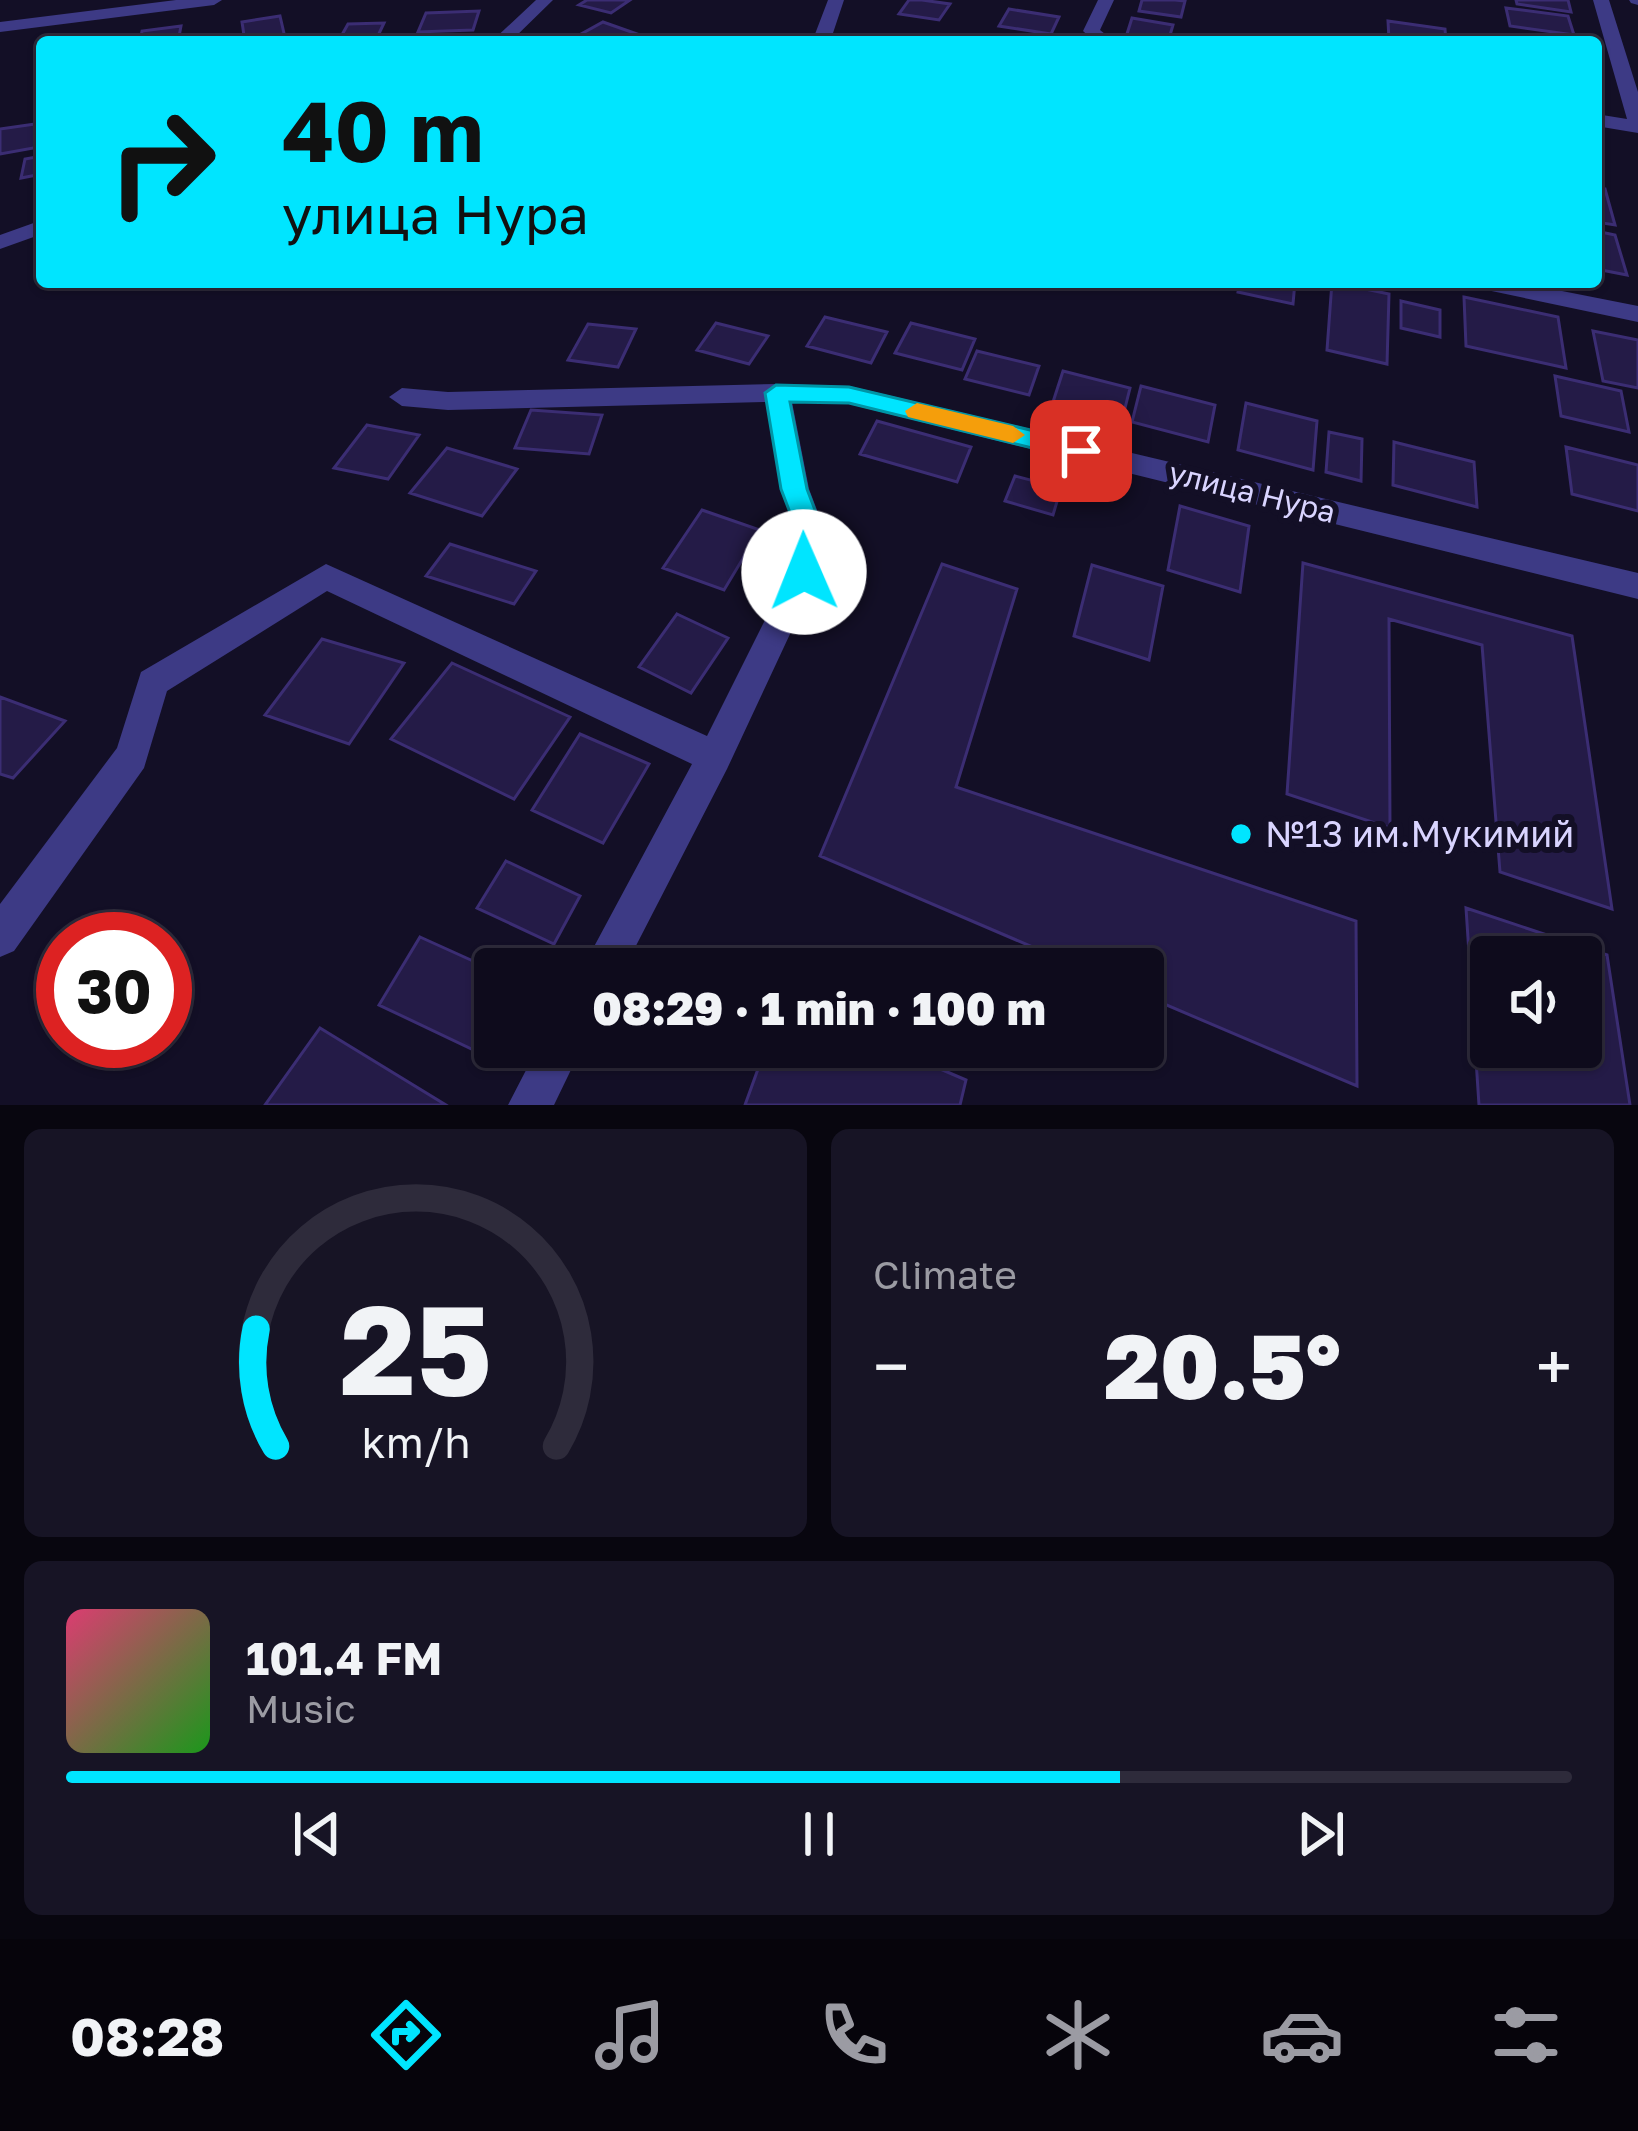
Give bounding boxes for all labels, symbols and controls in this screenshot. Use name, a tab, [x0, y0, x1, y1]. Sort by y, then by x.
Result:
text: 40 m	[282, 80, 484, 180]
icon: right	[84, 84, 240, 240]
text: улица Нура	[282, 181, 589, 246]
pin	[1030, 400, 1132, 502]
icon: arrive	[1048, 418, 1114, 484]
street label: улица Нура	[1165, 454, 1339, 530]
position arrow	[741, 509, 867, 635]
place label: №13 им.Мукимий	[1265, 812, 1574, 855]
marker: №13 им.Мукимий	[1228, 821, 1254, 847]
speed limit sign: 30	[36, 912, 192, 1068]
map controls	[1470, 936, 1602, 1068]
button: sound	[1470, 936, 1602, 1068]
text: 08:29 · 1 min · 100 m	[592, 981, 1046, 1035]
text: Climate	[873, 1251, 1017, 1298]
text: 25	[339, 1273, 492, 1422]
text: 20.5°	[1104, 1311, 1341, 1419]
text: −	[873, 1326, 909, 1406]
text: +	[1536, 1326, 1572, 1406]
text: km/h	[361, 1416, 470, 1467]
text: 101.4 FM	[246, 1631, 442, 1685]
text: Music	[246, 1685, 356, 1732]
icon: previous	[284, 1801, 350, 1867]
icon: pause	[786, 1801, 852, 1867]
icon: next	[1288, 1801, 1354, 1867]
icon: directions	[364, 1993, 448, 2077]
icon: music	[588, 1993, 672, 2077]
icon: phone	[812, 1993, 896, 2077]
icon: climate	[1036, 1993, 1120, 2077]
icon: car	[1260, 1993, 1344, 2077]
icon: filters	[1484, 1993, 1568, 2077]
text: 08:28	[70, 2003, 224, 2068]

